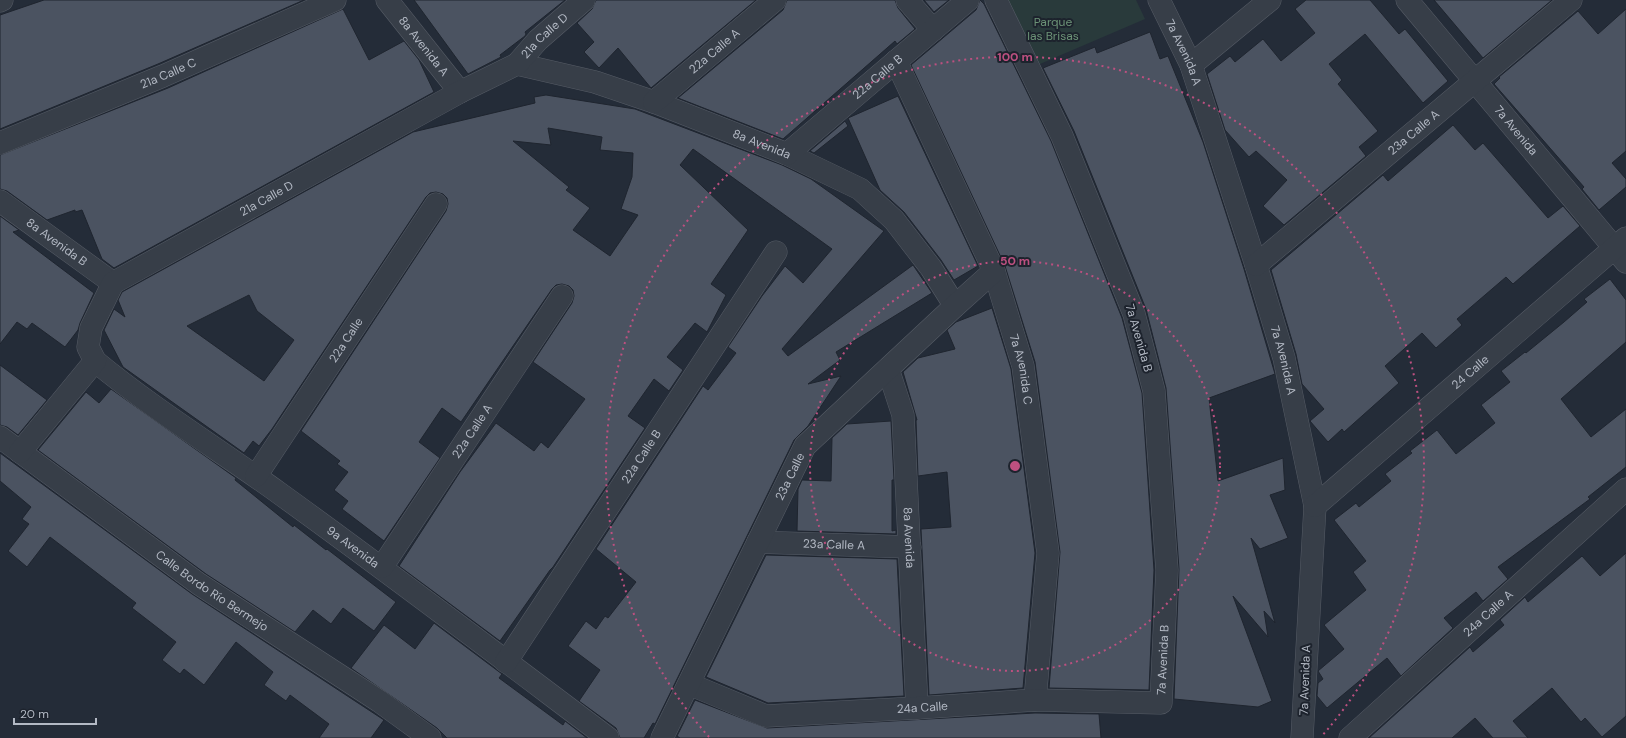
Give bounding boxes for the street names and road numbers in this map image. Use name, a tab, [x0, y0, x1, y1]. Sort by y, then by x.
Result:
street label: 21a Calle D	[517, 10, 571, 62]
street label: 8a Avenida A	[395, 13, 452, 80]
street label: 7a Avenida A	[1162, 17, 1205, 88]
street label: 22a Calle A	[686, 25, 743, 77]
street label: 22a Calle B	[849, 51, 906, 103]
street label: 21a Calle C	[138, 54, 199, 93]
street label: 7a Avenida	[1491, 102, 1541, 159]
street label: 23a Calle A	[1385, 106, 1443, 159]
street label: 8a Avenida	[730, 126, 794, 163]
street label: 21a Calle D	[237, 177, 296, 220]
street label: 8a Avenida B	[23, 215, 90, 270]
street label: 7a Avenida B	[1122, 302, 1156, 374]
street label: 22a Calle	[325, 314, 367, 366]
street label: 7a Avenida A	[1267, 324, 1300, 396]
street label: 7a Avenida C	[1006, 332, 1036, 406]
street label: 24 Calle	[1448, 351, 1493, 393]
street label: 22a Calle A	[448, 401, 496, 462]
street label: 22a Calle B	[618, 427, 665, 487]
street label: 23a Calle	[772, 450, 808, 503]
street label: 8a Avenida	[899, 507, 918, 568]
street label: 9a Avenida	[323, 522, 382, 572]
street label: 23a Calle A	[803, 535, 865, 554]
street label: Calle Bordo Río Bermejo	[152, 547, 271, 635]
street label: 24a Calle A	[1460, 587, 1517, 640]
street label: 7a Avenida B	[1153, 624, 1173, 695]
street label: 7a Avenida A	[1296, 644, 1314, 716]
street label: 24a Calle	[896, 698, 949, 717]

